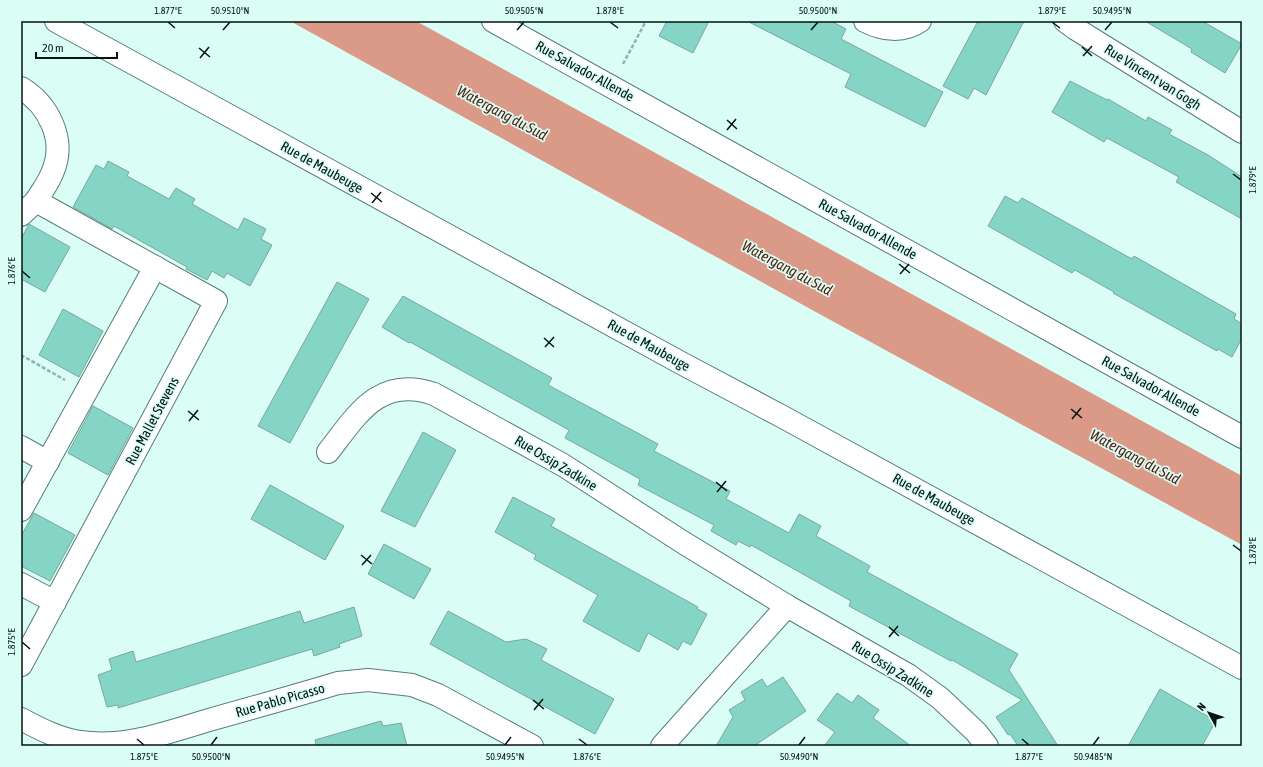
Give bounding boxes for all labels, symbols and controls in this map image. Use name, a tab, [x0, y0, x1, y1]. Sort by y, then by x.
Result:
text: 1.877°E	[154, 5, 183, 16]
text: 50.9510°N	[211, 5, 249, 16]
text: 50.9505°N	[505, 5, 543, 16]
text: 1.878°E	[596, 5, 625, 16]
text: 50.9500°N	[799, 5, 837, 16]
text: 1.879°E	[1038, 5, 1067, 16]
text: 50.9495°N	[1093, 5, 1131, 16]
scale bar	[36, 34, 117, 60]
street label: Rue Salvador Allende	[533, 37, 637, 105]
text: 20 m	[42, 41, 64, 55]
street label: Rue Vincent van Gogh	[1102, 41, 1204, 113]
water label: Watergang du Sud	[454, 82, 550, 143]
street label: Rue de Maubeuge	[278, 138, 366, 196]
text: 1.879°E	[1247, 165, 1258, 194]
street label: Rue Salvador Allende	[816, 195, 920, 263]
water label: Watergang du Sud	[739, 237, 835, 298]
text: 1.876°E	[6, 256, 17, 285]
street label: Rue de Maubeuge	[605, 316, 693, 374]
street label: Rue Salvador Allende	[1099, 352, 1203, 420]
street label: Rue Mallet Stevens	[122, 374, 182, 468]
water label: Watergang du Sud	[1087, 426, 1183, 487]
street label: Rue Ossip Zadkine	[512, 432, 600, 494]
street label: Rue de Maubeuge	[890, 470, 978, 528]
text: 1.878°E	[1247, 536, 1258, 565]
text: 1.875°E	[6, 627, 17, 656]
street label: Rue Ossip Zadkine	[849, 637, 937, 701]
street label: Rue Pablo Picasso	[234, 680, 326, 720]
north arrow	[1189, 693, 1229, 733]
text: N	[1195, 700, 1208, 713]
text: 1.875°E	[130, 751, 159, 762]
text: 50.9500°N	[192, 751, 230, 762]
text: 50.9495°N	[486, 751, 524, 762]
text: 1.876°E	[573, 751, 602, 762]
text: 50.9490°N	[780, 751, 818, 762]
text: 1.877°E	[1015, 751, 1044, 762]
text: 50.9485°N	[1074, 751, 1112, 762]

